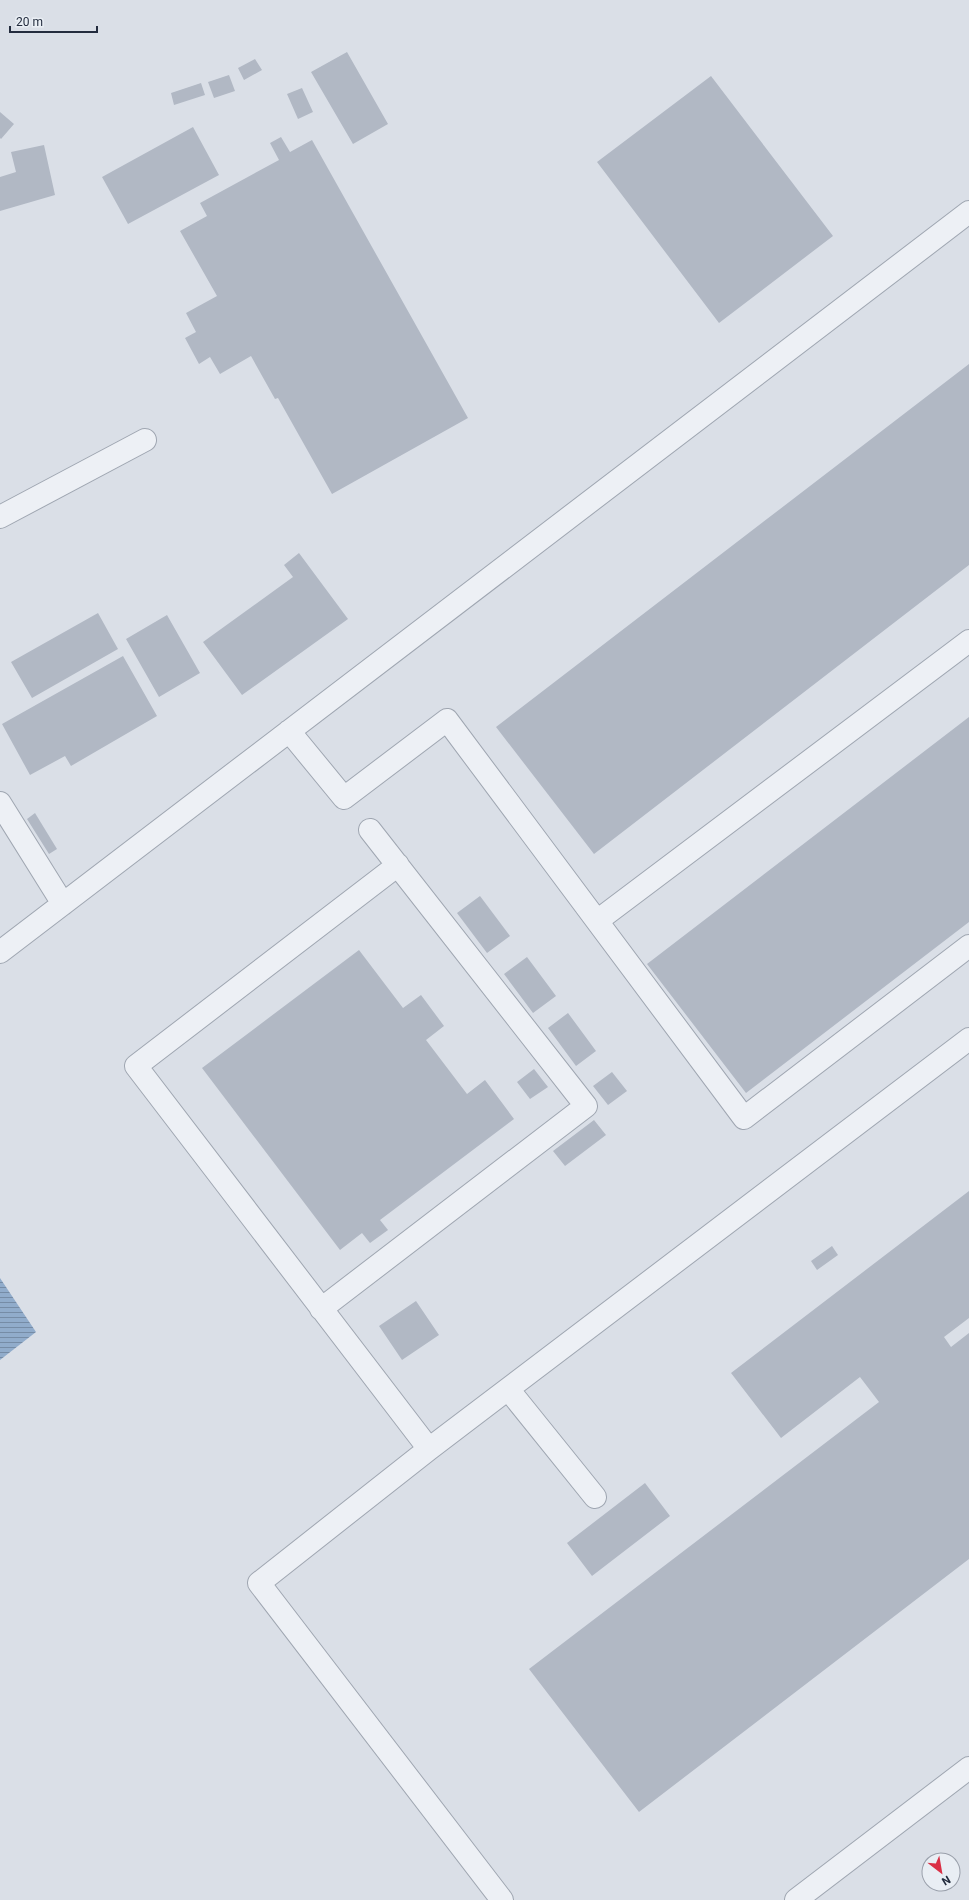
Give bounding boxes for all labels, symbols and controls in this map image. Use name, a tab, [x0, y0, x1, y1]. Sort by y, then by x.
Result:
scale bar	[10, 8, 97, 34]
text: 20 m	[16, 15, 43, 29]
north arrow	[921, 1852, 961, 1892]
text: N	[939, 1873, 953, 1888]

